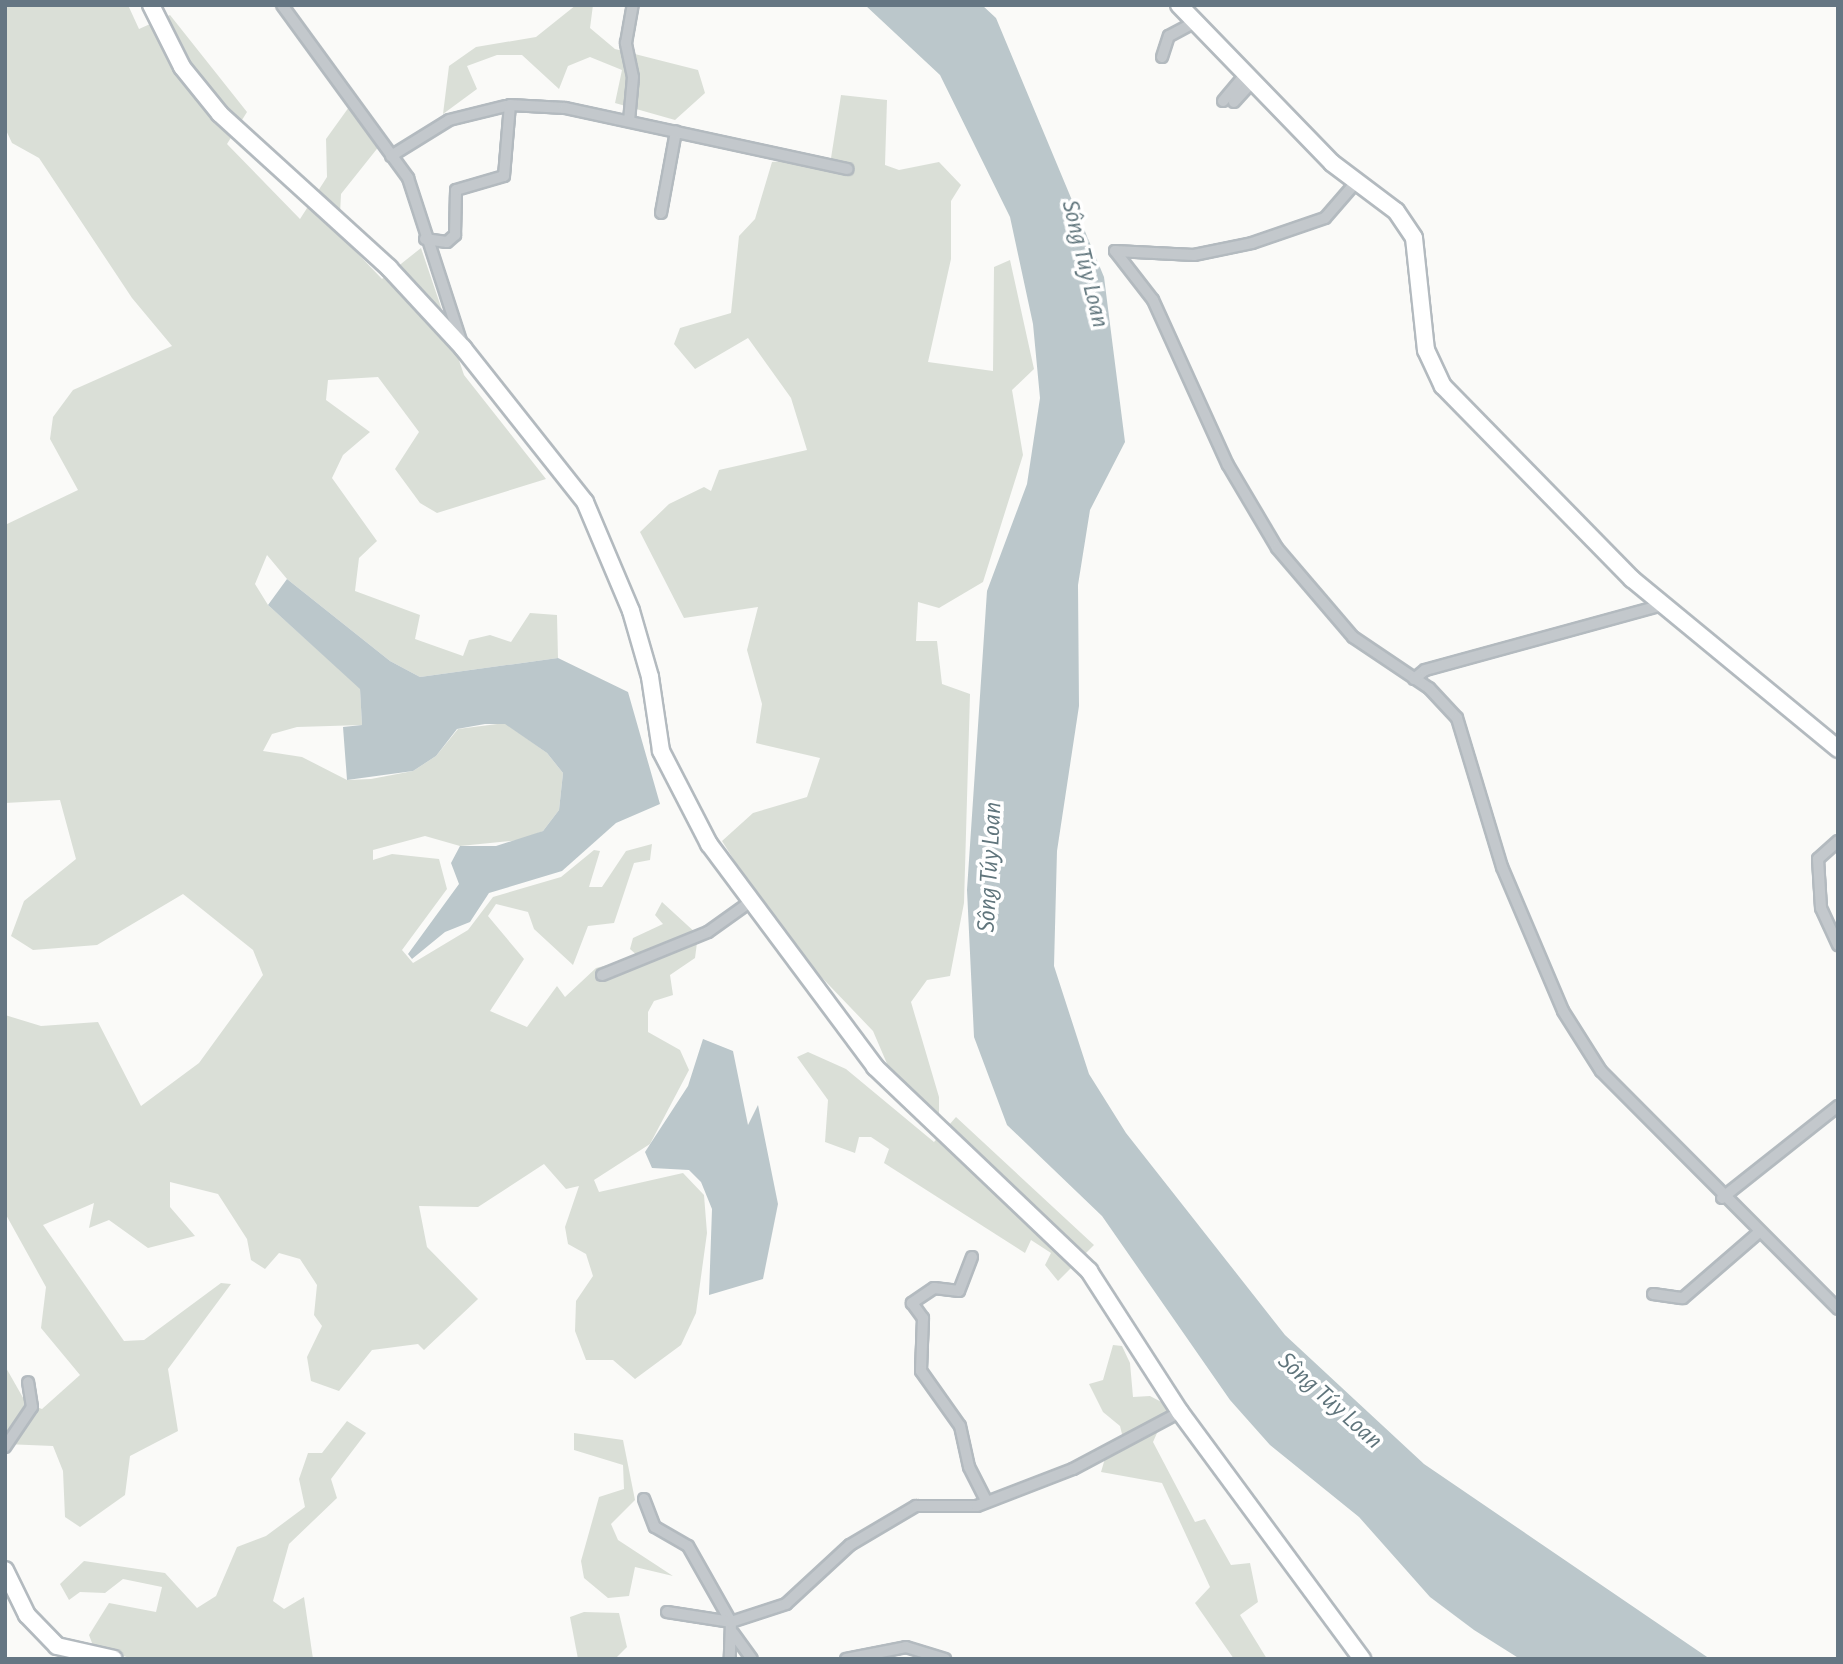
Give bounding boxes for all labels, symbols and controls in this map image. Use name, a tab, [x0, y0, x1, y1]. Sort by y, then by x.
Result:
water label: Sông Túy Loan	[1054, 197, 1116, 331]
water label: Sông Túy Loan	[971, 801, 1009, 933]
water label: Sông Túy Loan	[1271, 1346, 1389, 1456]

